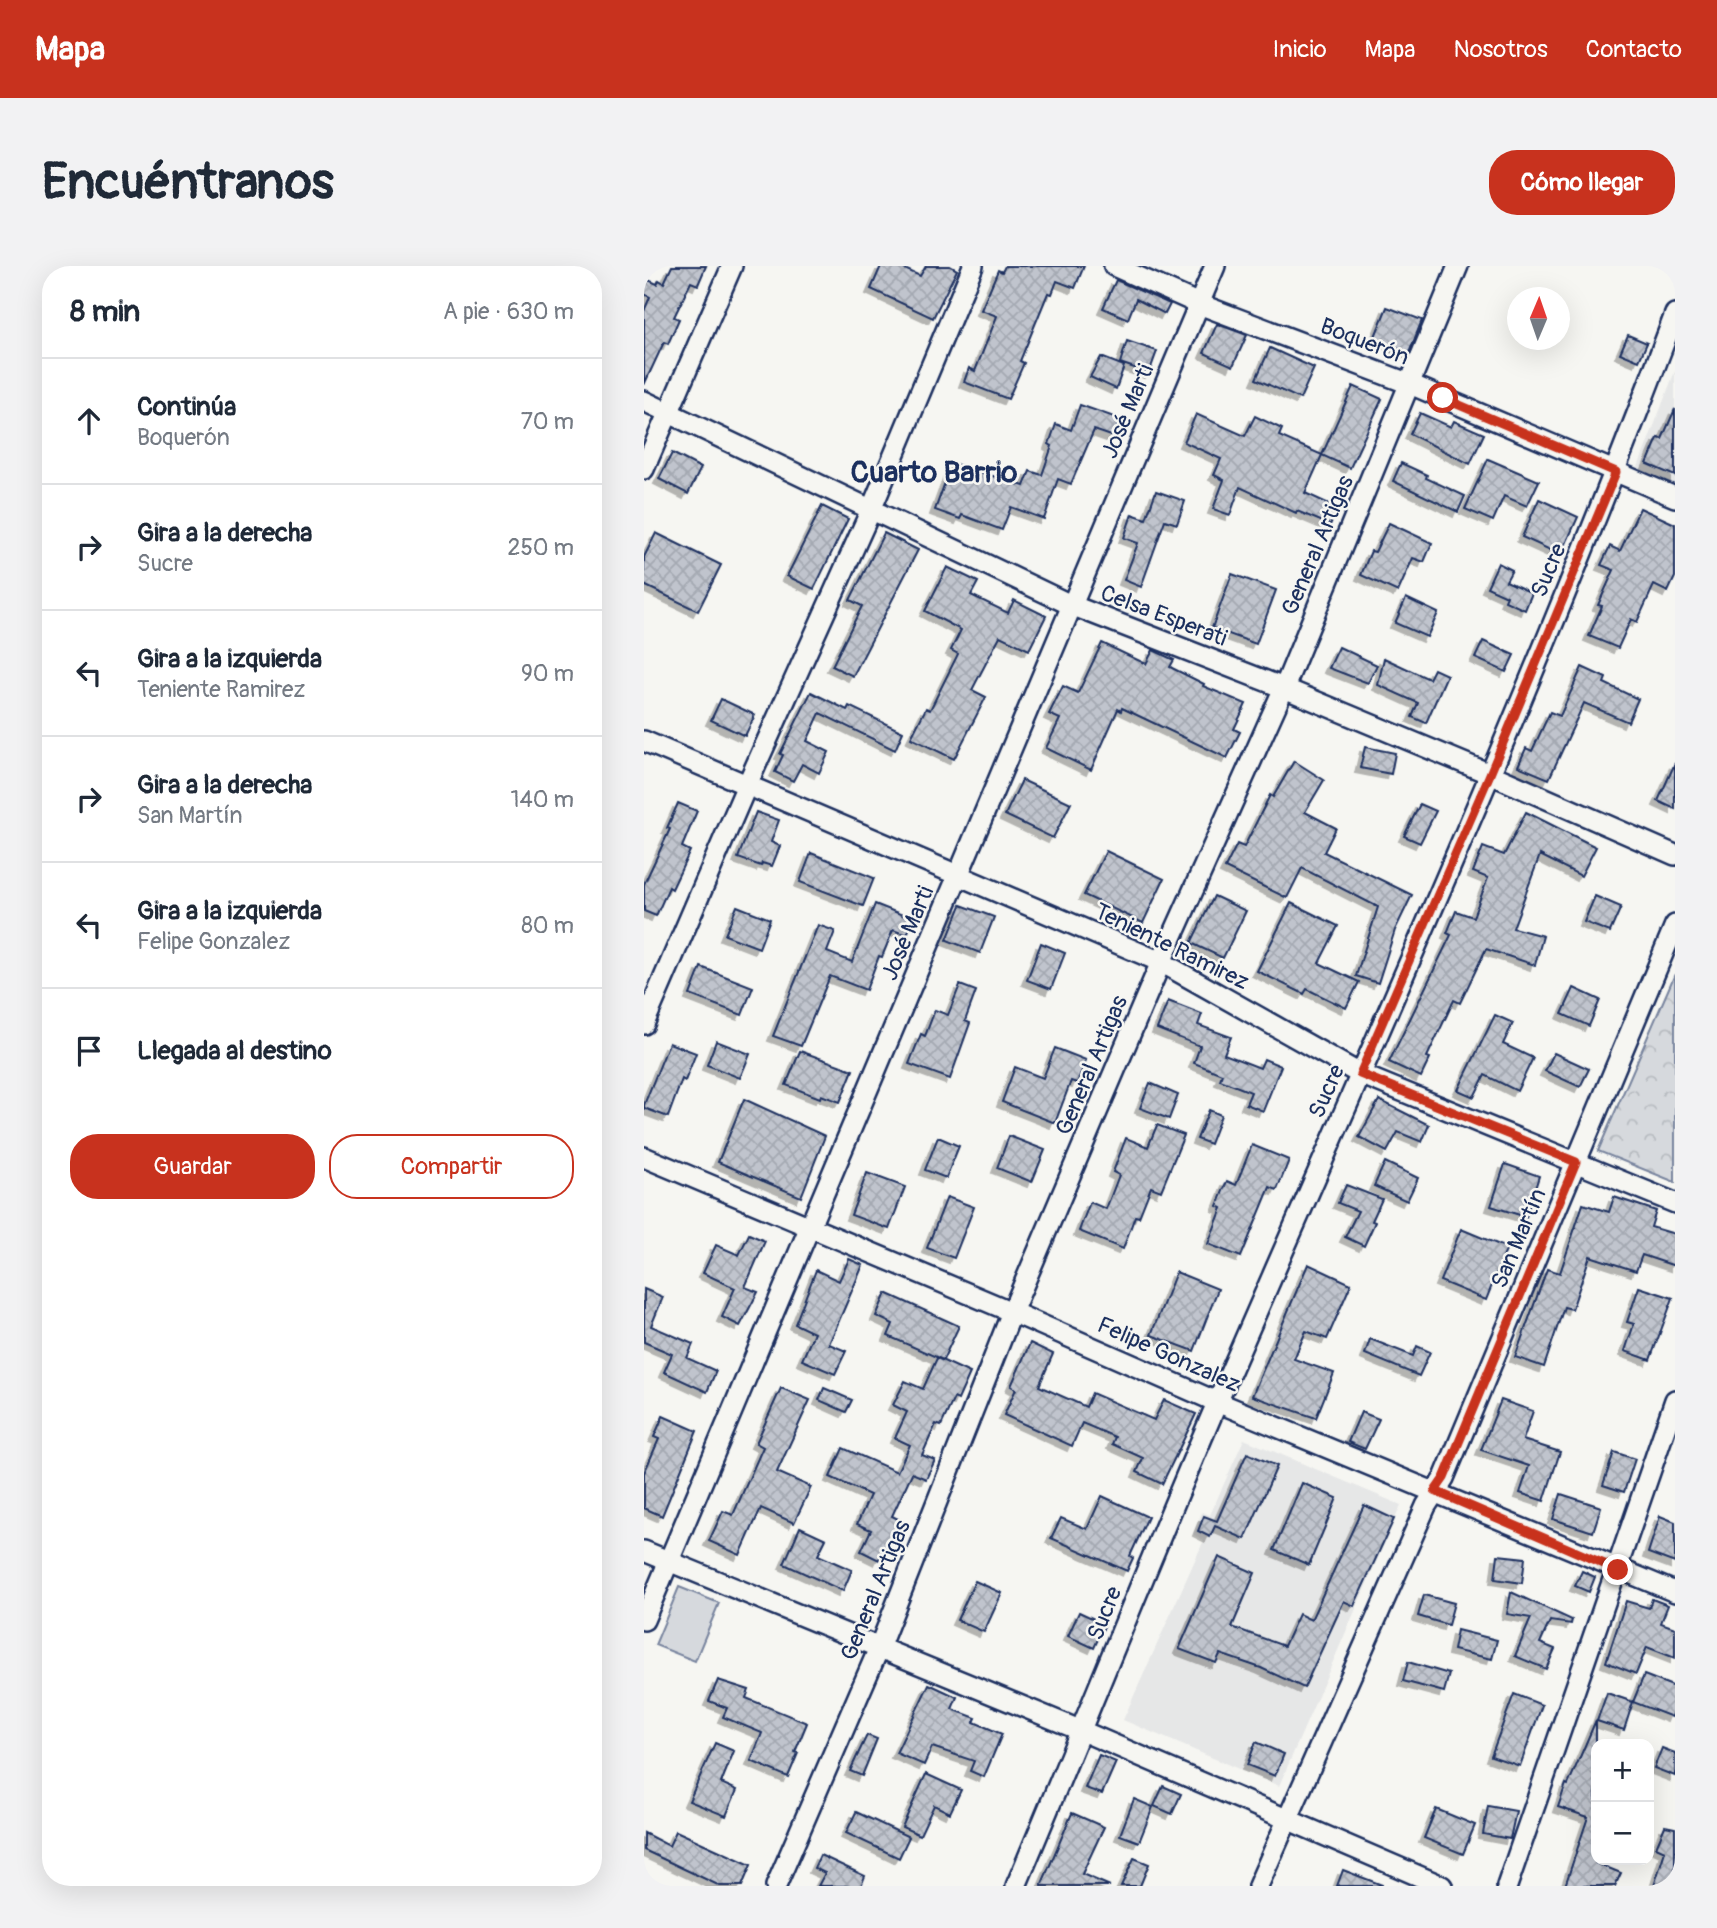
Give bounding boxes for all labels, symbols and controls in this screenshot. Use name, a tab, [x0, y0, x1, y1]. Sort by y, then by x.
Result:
text: Mapa	[35, 29, 105, 70]
text: Inicio	[1273, 35, 1327, 64]
text: Mapa	[1365, 35, 1416, 64]
text: Nosotros	[1454, 35, 1548, 64]
text: Contacto	[1586, 35, 1682, 64]
button: Cómo llegar	[1489, 150, 1675, 215]
text: Encuéntranos	[42, 152, 334, 213]
north arrow	[1507, 287, 1570, 350]
text: 8 min	[70, 293, 140, 330]
text: A pie · 630 m	[443, 297, 574, 326]
street label: Boquerón	[1316, 311, 1413, 372]
street label: José Marti	[1095, 360, 1160, 463]
route start	[1427, 382, 1458, 413]
text: Continúa	[137, 391, 236, 423]
icon: ahead	[70, 402, 108, 440]
text: 70 m	[521, 407, 574, 436]
text: Boquerón	[137, 423, 230, 452]
district label: Cuarto Barrio	[851, 454, 1017, 491]
street label: General Artigas	[1275, 471, 1360, 619]
text: Gira a la derecha	[137, 517, 312, 549]
icon: right	[70, 528, 108, 566]
text: 250 m	[508, 533, 574, 562]
street label: Sucre	[1524, 538, 1573, 602]
text: Sucre	[137, 549, 193, 578]
street label: Celsa Esperati	[1097, 578, 1231, 653]
text: Gira a la izquierda	[137, 643, 322, 675]
icon: left	[70, 654, 108, 692]
text: 90 m	[521, 659, 574, 688]
text: Teniente Ramirez	[137, 675, 305, 704]
text: Gira a la derecha	[137, 769, 312, 801]
icon: right	[70, 780, 108, 818]
text: 140 m	[511, 785, 574, 814]
text: San Martín	[137, 801, 243, 830]
street label: José Marti	[875, 882, 940, 985]
text: Gira a la izquierda	[137, 895, 322, 927]
street label: Teniente Ramirez	[1090, 897, 1254, 996]
icon: left	[70, 906, 108, 944]
text: 80 m	[521, 911, 574, 940]
text: Felipe Gonzalez	[137, 927, 290, 956]
street label: General Artigas	[1049, 991, 1134, 1139]
icon: arrive	[70, 1032, 108, 1070]
text: Llegada al destino	[137, 1035, 332, 1067]
street label: Sucre	[1302, 1059, 1351, 1123]
button: Guardar	[70, 1134, 315, 1199]
button: Compartir	[329, 1134, 574, 1199]
street label: San Martín	[1484, 1184, 1552, 1292]
street label: Felipe Gonzalez	[1093, 1310, 1245, 1399]
street label: General Artigas	[834, 1516, 917, 1665]
route end	[1602, 1554, 1633, 1585]
street label: Sucre	[1081, 1581, 1129, 1644]
map controls	[1591, 1739, 1654, 1865]
button: +	[1591, 1739, 1654, 1802]
button: −	[1591, 1802, 1654, 1865]

